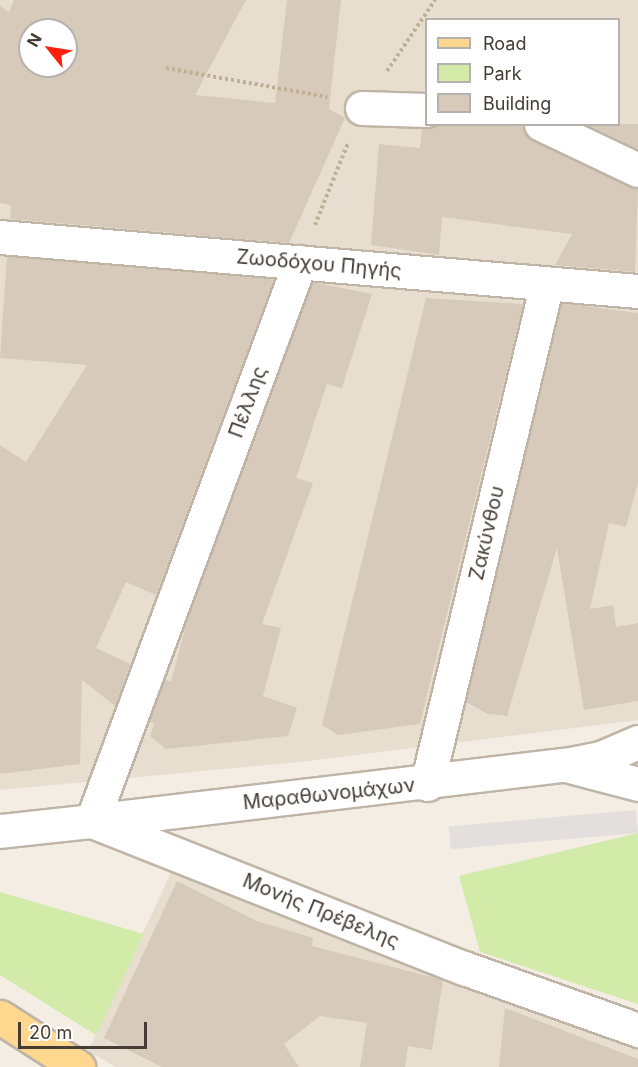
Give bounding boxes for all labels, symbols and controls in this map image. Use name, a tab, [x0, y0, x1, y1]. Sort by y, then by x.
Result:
north arrow	[18, 18, 78, 78]
legend	[425, 18, 620, 126]
text: N	[22, 30, 46, 50]
text: Road	[483, 33, 526, 54]
text: Park	[483, 63, 522, 84]
text: Building	[483, 93, 551, 114]
street label: Ζωοδόχου Πηγής	[235, 245, 403, 283]
street label: Πέλλης	[224, 363, 272, 441]
street label: Ζακύνθου	[464, 483, 510, 583]
street label: Μαραθωνομάχων	[242, 773, 416, 815]
street label: Μονής Πρέβελης	[239, 869, 403, 953]
scale bar	[21, 1010, 150, 1048]
text: 20 m	[29, 1022, 72, 1043]

